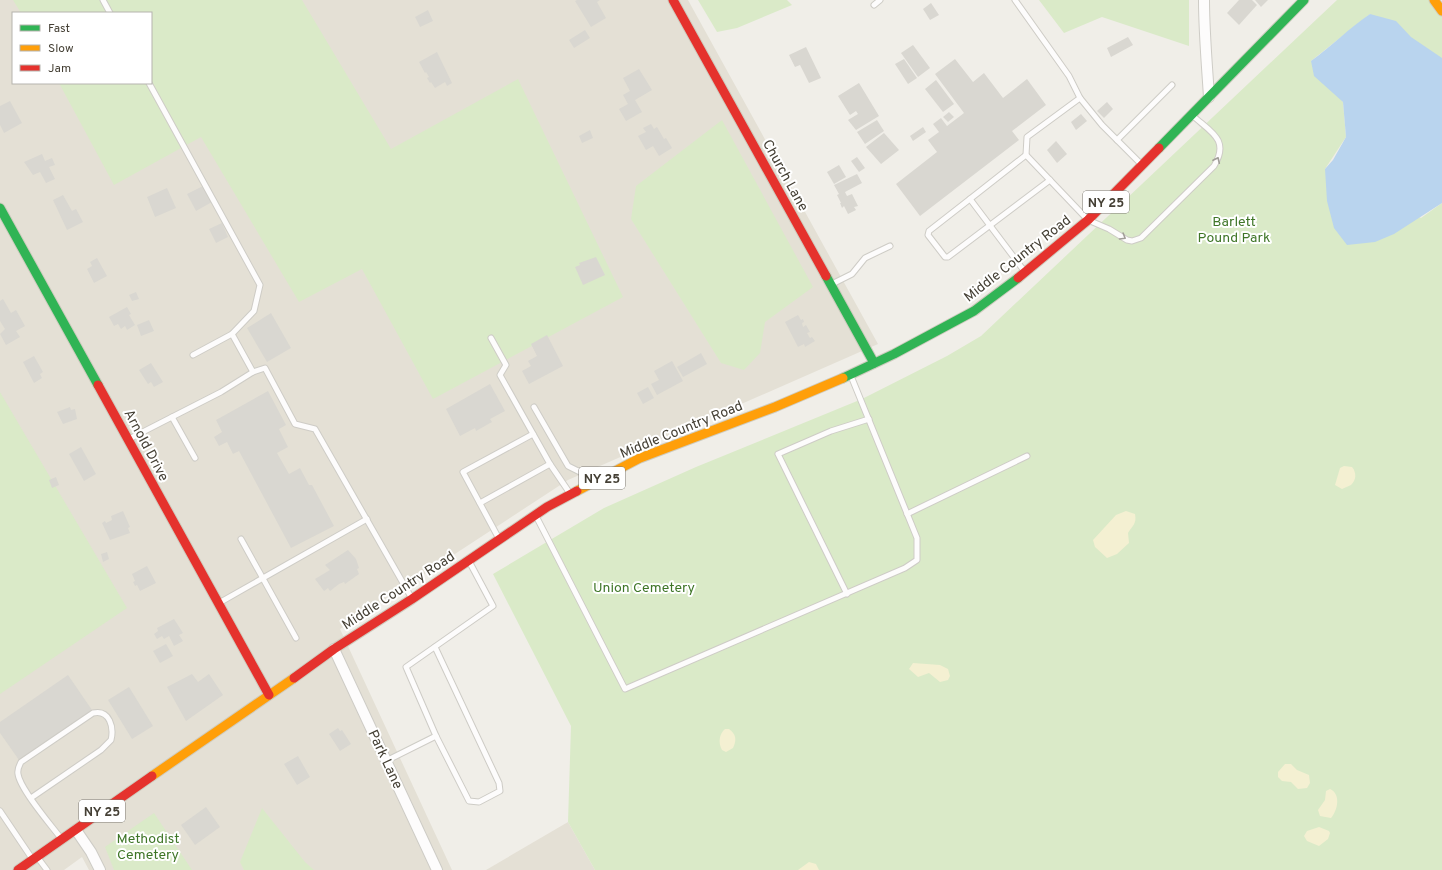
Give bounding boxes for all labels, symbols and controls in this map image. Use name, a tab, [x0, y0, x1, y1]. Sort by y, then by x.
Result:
legend	[12, 12, 152, 84]
text: Fast	[48, 21, 70, 37]
text: Slow	[48, 41, 74, 57]
text: Jam	[48, 61, 71, 77]
street label: Church Lane	[758, 137, 811, 214]
one-way arrow	[1212, 157, 1220, 164]
road number: NY 25	[1083, 191, 1129, 213]
street label: Middle Country Road	[961, 212, 1075, 306]
park label: Barlett Pound Park	[1198, 214, 1270, 247]
one-way arrow	[1119, 232, 1126, 240]
street label: Middle Country Road	[618, 398, 745, 463]
street label: Arnold Drive	[120, 407, 172, 484]
road number: NY 25	[579, 467, 625, 489]
street label: Middle Country Road	[339, 548, 458, 634]
park label: Union Cemetery	[593, 580, 695, 597]
street label: Park Lane	[364, 727, 406, 792]
road number: NY 25	[79, 800, 125, 822]
park label: Methodist Cemetery	[117, 831, 179, 864]

